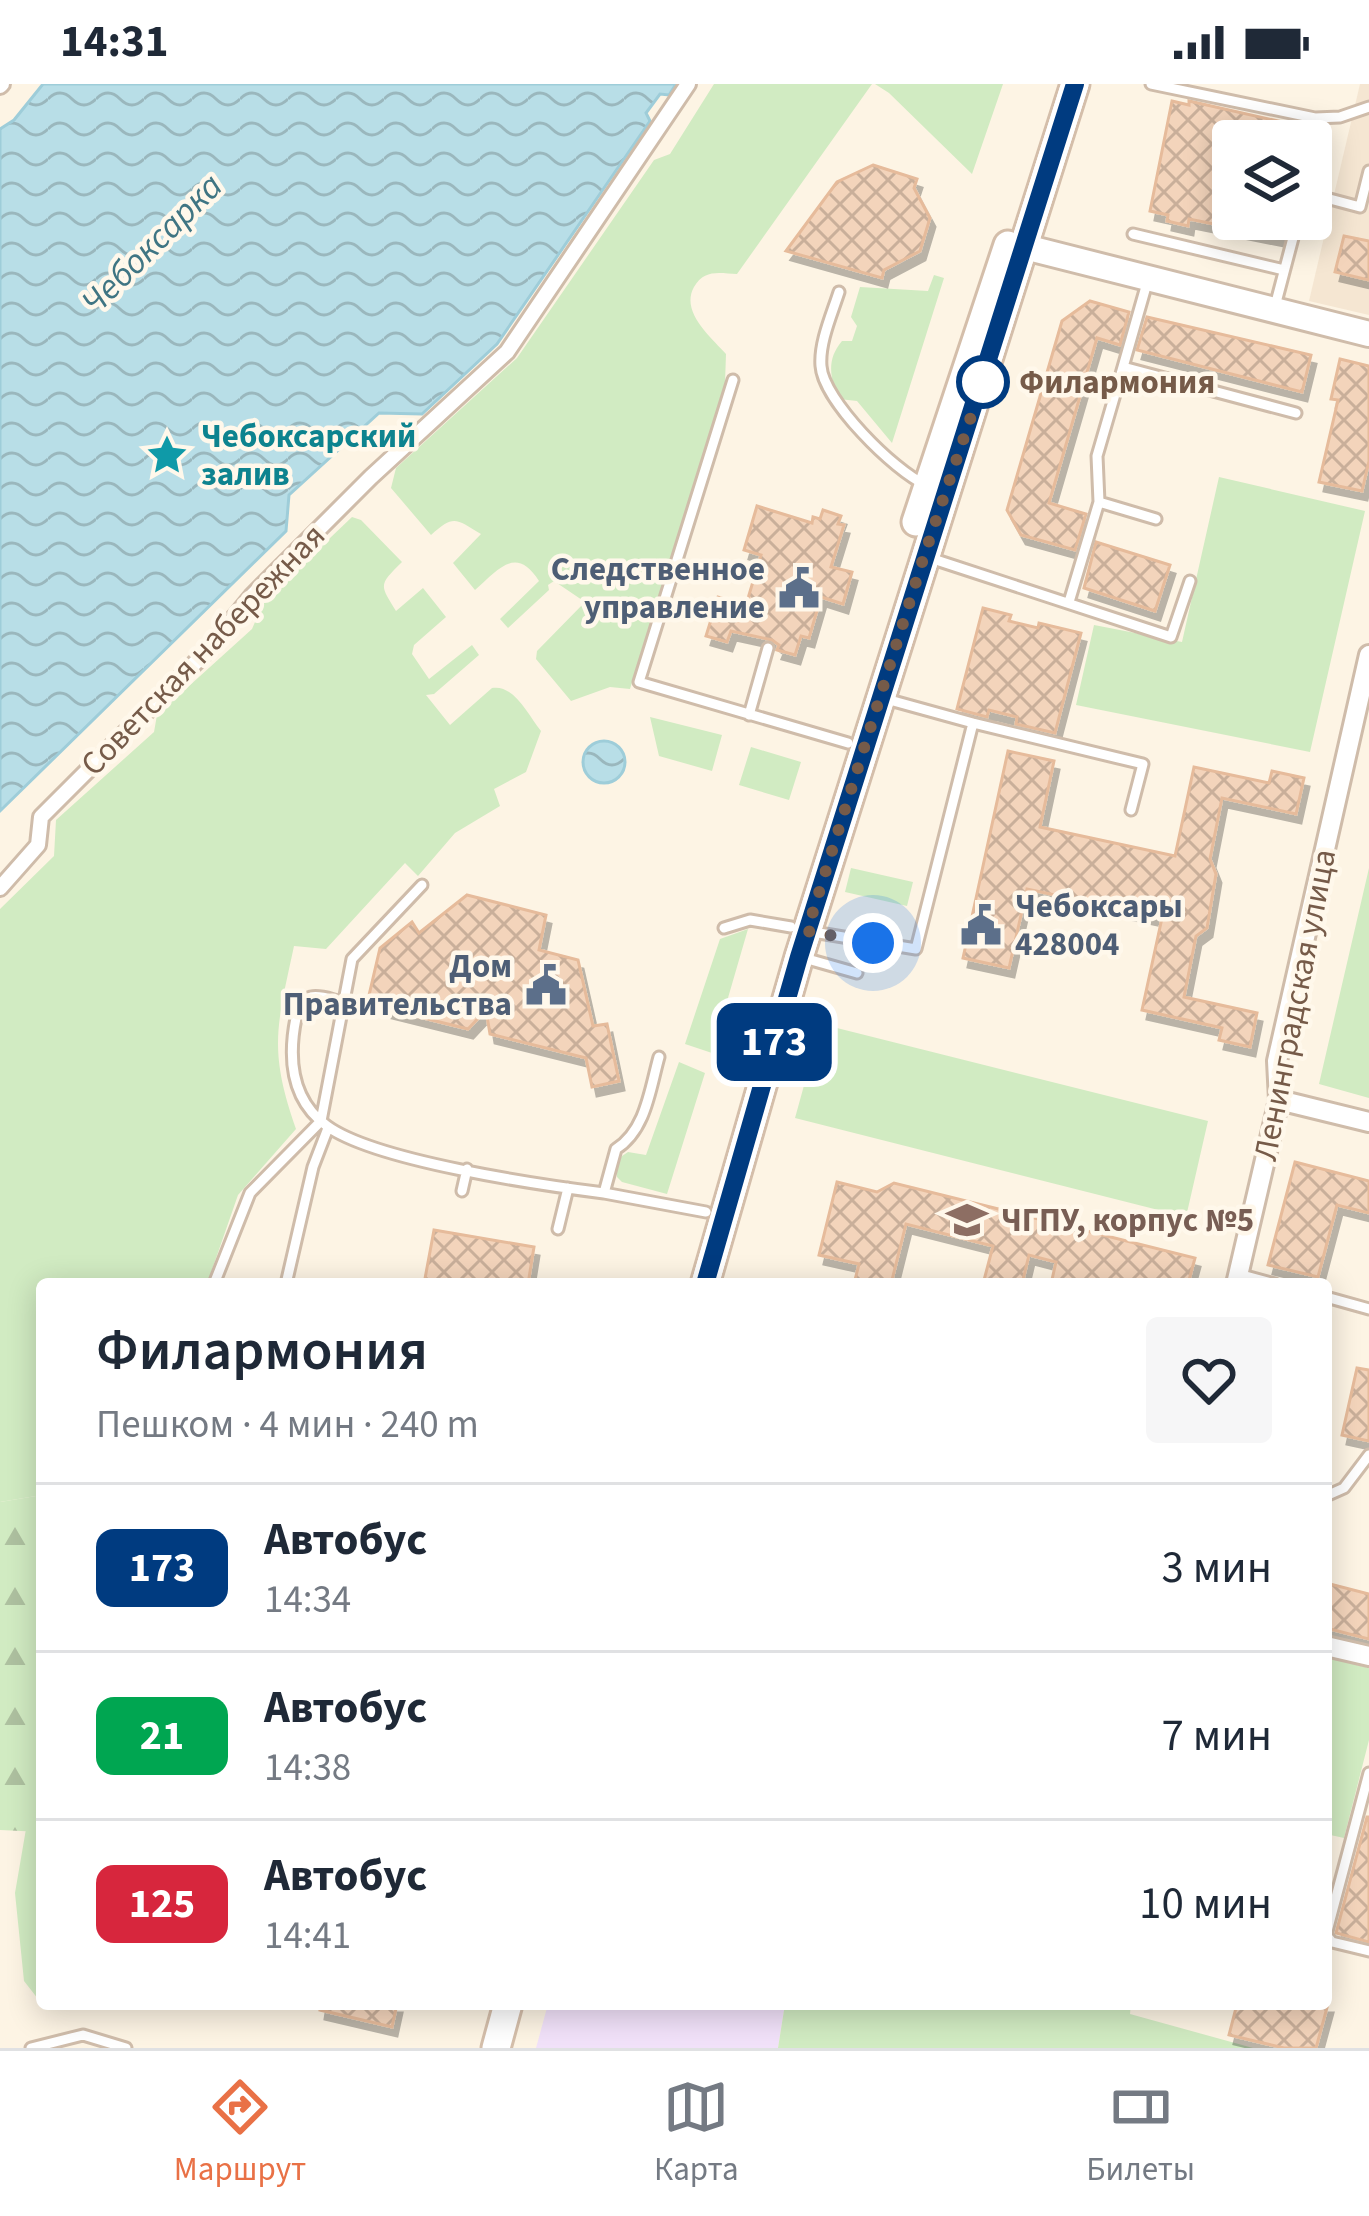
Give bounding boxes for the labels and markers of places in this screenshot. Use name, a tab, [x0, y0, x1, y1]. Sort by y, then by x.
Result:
marker: Филармония	[958, 357, 1008, 407]
place label: Филармония	[1019, 359, 1215, 406]
place label: Чебоксарский залив	[201, 413, 416, 498]
place icon: Чебоксарский залив	[144, 432, 190, 478]
place label: Следственное управление	[551, 546, 765, 631]
public building icon: Следственное управление	[776, 565, 822, 611]
place label: Чебоксары 428004	[1015, 883, 1183, 968]
public building icon: Чебоксары 428004	[958, 902, 1004, 948]
place label: Дом Правительства	[283, 943, 512, 1028]
public building icon: Дом Правительства	[523, 962, 569, 1008]
school or university icon: ЧГПУ, корпус №5	[944, 1197, 990, 1243]
place label: ЧГПУ, корпус №5	[1001, 1197, 1254, 1244]

